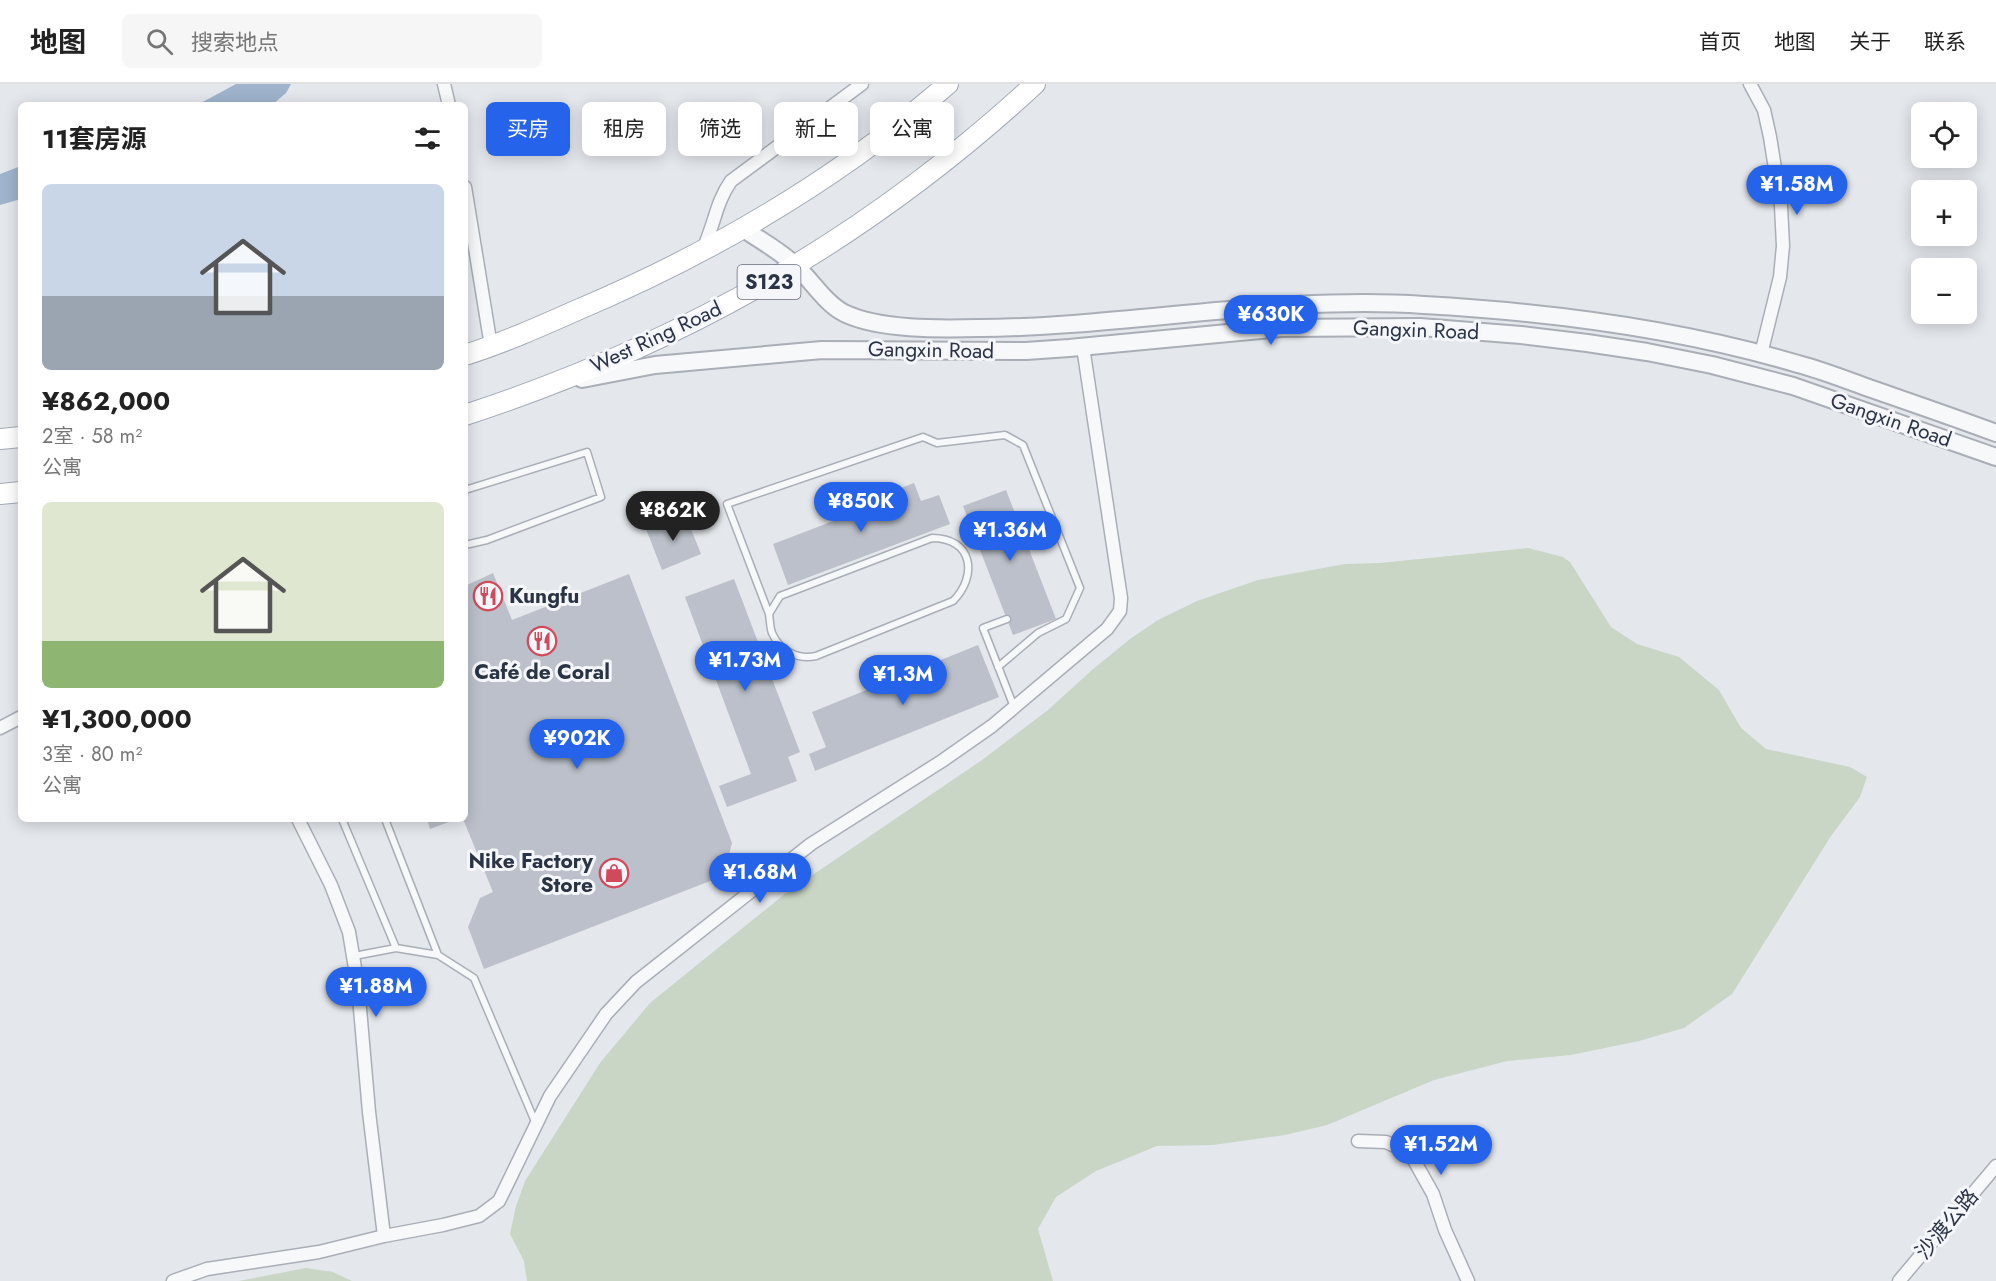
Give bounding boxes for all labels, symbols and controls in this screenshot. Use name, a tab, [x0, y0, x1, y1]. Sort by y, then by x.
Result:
search box	[122, 14, 542, 68]
text: 地图	[30, 22, 86, 63]
icon: search	[143, 25, 176, 58]
text: 搜索地点	[191, 26, 279, 58]
text: 首页	[1699, 27, 1741, 57]
text: 地图	[1774, 27, 1816, 57]
text: 关于	[1849, 27, 1891, 57]
text: 联系	[1924, 27, 1966, 57]
chip: 买房	[486, 102, 570, 156]
chip: 租房	[582, 102, 666, 156]
chip: 筛选	[678, 102, 762, 156]
chip: 新上	[774, 102, 858, 156]
chip: 公寓	[870, 102, 954, 156]
map controls	[1911, 102, 1977, 324]
button: locate	[1911, 102, 1977, 168]
text: 11套房源	[42, 120, 146, 158]
icon: filters	[411, 122, 444, 155]
pin: ¥1.58M	[1748, 165, 1846, 216]
text: ¥1.58M	[1760, 170, 1834, 199]
button: +	[1911, 180, 1977, 246]
icon: home	[189, 223, 297, 331]
button: −	[1911, 258, 1977, 324]
road number: S123	[738, 265, 800, 299]
street label: West Ring Road	[586, 293, 726, 381]
pin: ¥630K	[1229, 295, 1313, 346]
text: ¥630K	[1238, 300, 1304, 329]
street label: Gangxin Road	[1352, 313, 1480, 347]
street label: Gangxin Road	[868, 334, 994, 366]
text: ¥862,000	[42, 382, 170, 420]
street label: Gangxin Road	[1826, 385, 1956, 455]
text: 2室 · 58 m²	[42, 422, 142, 451]
text: 公寓	[42, 453, 82, 482]
pin: ¥850K	[819, 482, 903, 533]
text: ¥850K	[828, 487, 894, 516]
pin: ¥862K	[631, 491, 715, 542]
text: ¥862K	[640, 496, 706, 525]
pin: ¥1.36M	[961, 511, 1059, 562]
text: ¥1.36M	[973, 516, 1047, 545]
icon: home	[189, 541, 297, 649]
restaurant icon: Kungfu	[472, 580, 504, 612]
place label: Kungfu	[509, 581, 579, 611]
restaurant icon: Café de Coral	[526, 625, 558, 657]
pin: ¥1.73M	[696, 641, 794, 692]
text: ¥1.73M	[709, 646, 781, 675]
pin: ¥1.3M	[861, 655, 945, 706]
place label: Café de Coral	[474, 657, 610, 687]
text: ¥1.3M	[873, 660, 933, 689]
text: ¥1,300,000	[42, 700, 192, 738]
pin: ¥902K	[535, 719, 619, 770]
text: ¥902K	[543, 724, 611, 753]
text: 3室 · 80 m²	[42, 740, 142, 769]
text: 公寓	[42, 771, 82, 800]
place label: Nike Factory Store	[468, 846, 594, 900]
pin: ¥1.68M	[711, 853, 809, 904]
shop icon: Nike Factory Store	[598, 857, 630, 889]
text: ¥1.68M	[723, 858, 797, 887]
pin: ¥1.88M	[327, 967, 425, 1018]
text: ¥1.88M	[340, 972, 412, 1001]
pin: ¥1.52M	[1392, 1125, 1490, 1176]
text: ¥1.52M	[1404, 1130, 1478, 1159]
street label: 沙渡公路	[1909, 1182, 1985, 1266]

